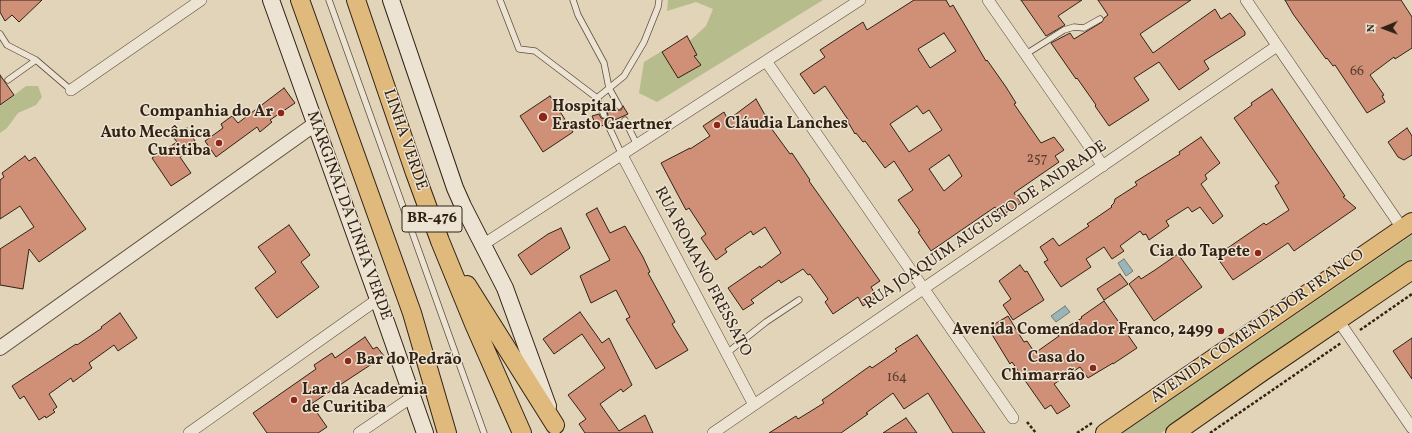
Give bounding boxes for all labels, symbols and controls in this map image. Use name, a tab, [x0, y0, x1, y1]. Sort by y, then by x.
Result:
north arrow	[1364, 8, 1404, 48]
text: N	[1364, 24, 1379, 32]
house number: 66	[1350, 64, 1364, 80]
street label: LINHA VERDE	[378, 87, 430, 193]
place label: Hospital Erasto Gaertner	[552, 98, 672, 136]
place label: Companhia do Ar	[140, 103, 273, 123]
marker: Companhia do Ar	[276, 108, 286, 118]
street label: MARGINAL DA LINHA VERDE	[301, 109, 395, 323]
marker: Hospital Erasto Gaertner	[537, 111, 549, 123]
place label: Cláudia Lanches	[725, 115, 848, 135]
marker: Cláudia Lanches	[712, 120, 722, 130]
place label: Auto Mecânica Curitiba	[100, 124, 211, 162]
street label: RUA JOAQUIM AUGUSTO DE ANDRADE	[861, 137, 1111, 315]
marker: Auto Mecânica Curitiba	[214, 138, 224, 148]
house number: 257	[1026, 151, 1048, 167]
street label: RUA ROMANO FRESSATO	[649, 184, 755, 360]
road number: BR-476	[402, 206, 462, 232]
place label: Cia do Tapete	[1150, 243, 1250, 263]
street label: AVENIDA COMENDADOR FRANCO	[1148, 246, 1368, 408]
marker: Cia do Tapete	[1253, 248, 1263, 258]
place label: Avenida Comendador Franco, 2499	[952, 321, 1213, 341]
marker: Avenida Comendador Franco, 2499	[1216, 326, 1226, 336]
place label: Casa do Chimarrão	[1001, 349, 1085, 387]
place label: Bar do Pedrão	[356, 351, 462, 371]
marker: Bar do Pedrão	[343, 356, 353, 366]
marker: Casa do Chimarrão	[1088, 363, 1098, 373]
house number: 164	[887, 370, 907, 386]
place label: Lar da Academia de Curitiba	[302, 381, 428, 419]
marker: Lar da Academia de Curitiba	[289, 395, 299, 405]

